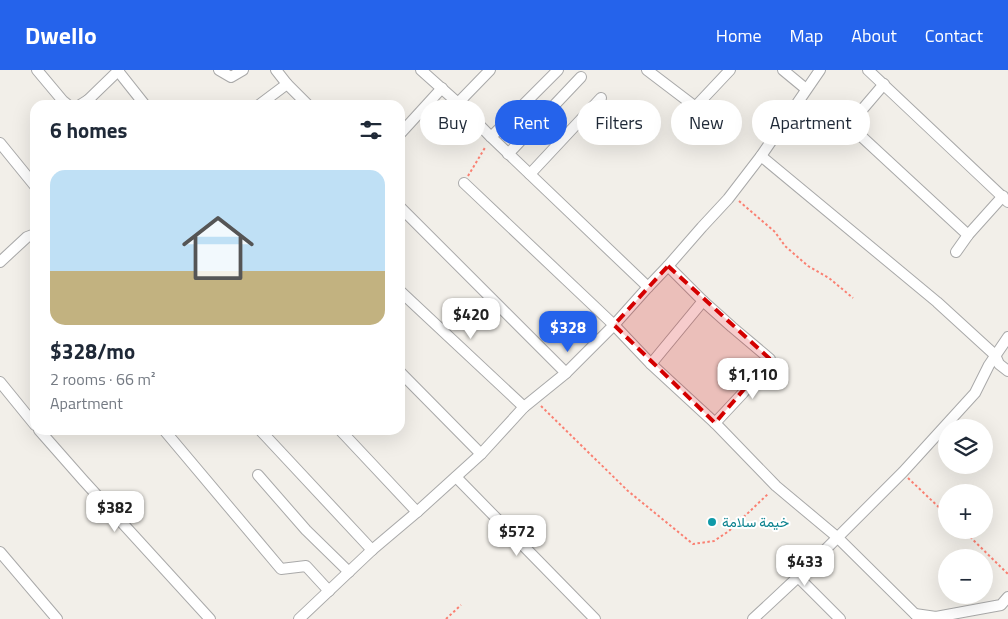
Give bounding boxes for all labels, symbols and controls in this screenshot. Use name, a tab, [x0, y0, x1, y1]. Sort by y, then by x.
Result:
text: Dwello	[25, 17, 97, 53]
text: Home	[716, 22, 762, 49]
text: Map	[790, 22, 823, 49]
text: About	[851, 22, 897, 49]
text: Contact	[925, 22, 983, 49]
chip: Buy	[420, 100, 485, 145]
chip: Rent	[495, 100, 567, 145]
chip: Filters	[577, 100, 661, 145]
chip: New	[671, 100, 742, 145]
chip: Apartment	[752, 100, 870, 145]
text: 6 homes	[50, 114, 127, 146]
icon: filters	[357, 116, 385, 144]
icon: home	[173, 203, 263, 293]
pin: $420	[441, 298, 501, 340]
text: $420	[453, 302, 489, 326]
pin: $328	[538, 310, 598, 353]
text: $328	[550, 315, 586, 339]
text: $328/mo	[50, 335, 135, 367]
pin: $1,110	[712, 358, 794, 400]
text: $1,110	[728, 362, 778, 386]
text: 2 rooms · 66 m²	[50, 367, 155, 391]
text: Apartment	[50, 391, 123, 415]
map controls	[938, 419, 993, 604]
button: layers	[938, 419, 993, 474]
button: +	[938, 484, 993, 539]
pin: $382	[85, 490, 145, 533]
text: $382	[97, 495, 133, 519]
place label: خيمة سلامة	[722, 511, 789, 532]
pin: $572	[487, 514, 547, 557]
marker: خيمة سلامة	[706, 516, 718, 528]
text: $572	[499, 519, 535, 543]
pin: $433	[775, 544, 835, 587]
text: $433	[787, 549, 823, 573]
button: −	[938, 549, 993, 604]

